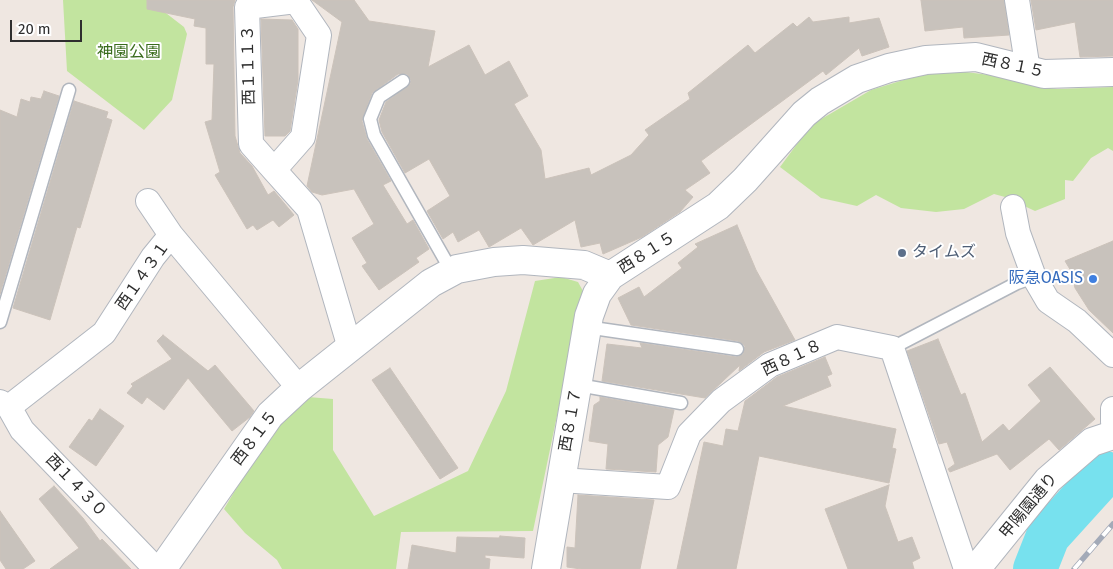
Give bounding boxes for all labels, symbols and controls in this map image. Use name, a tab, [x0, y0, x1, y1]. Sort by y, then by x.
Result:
scale bar	[12, 10, 85, 42]
text: 20 m	[18, 20, 51, 38]
street label: 西１１１３	[239, 25, 259, 105]
park label: 神園公園	[97, 43, 161, 63]
street label: 西８１５	[980, 50, 1046, 82]
street label: 西８１５	[615, 228, 679, 278]
street label: 西１４３１	[112, 238, 174, 314]
place label: タイムズ	[912, 243, 976, 263]
marker: タイムズ	[896, 247, 908, 259]
place label: 阪急OASIS	[1009, 269, 1083, 289]
marker: 阪急OASIS	[1087, 273, 1099, 285]
street label: 西８１８	[759, 336, 825, 380]
street label: 西８１７	[556, 387, 586, 453]
street label: 西８１５	[228, 407, 282, 469]
street label: 西１４３０	[41, 451, 111, 521]
street label: 甲陽園通り	[996, 469, 1062, 543]

